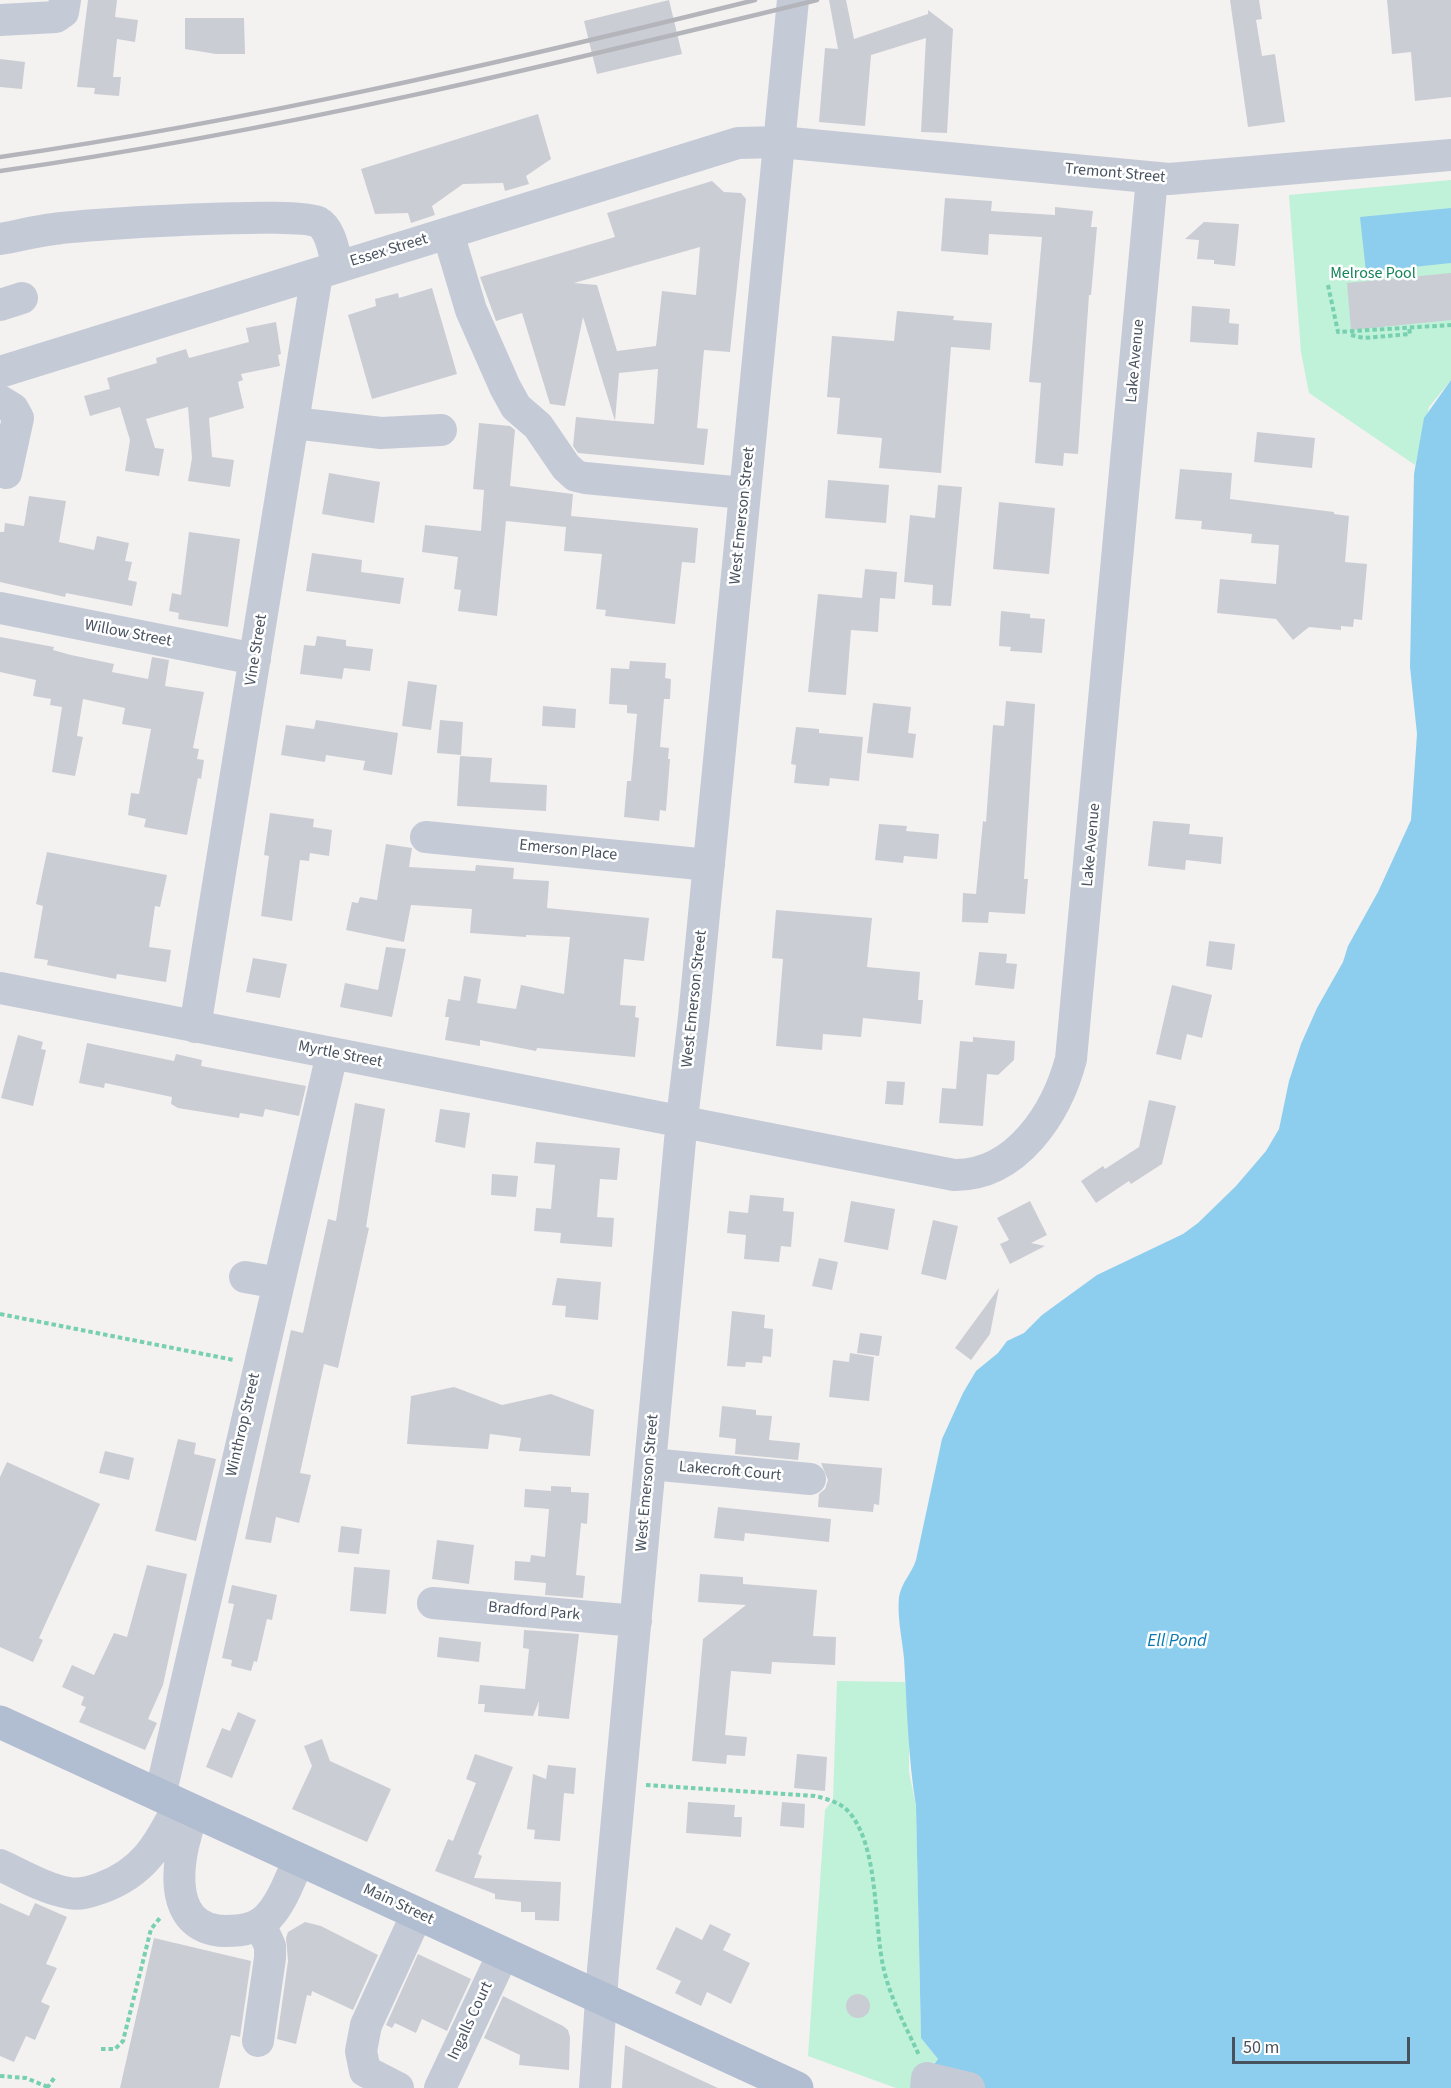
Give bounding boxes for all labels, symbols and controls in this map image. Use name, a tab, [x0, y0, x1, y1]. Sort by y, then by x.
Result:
street label: Tremont Street	[1064, 160, 1166, 188]
street label: Essex Street	[348, 230, 430, 272]
park label: Melrose Pool	[1330, 264, 1416, 284]
street label: Lake Avenue	[1123, 318, 1149, 404]
street label: West Emerson Street	[726, 446, 760, 586]
street label: Vine Street	[242, 613, 272, 687]
street label: Willow Street	[83, 616, 173, 652]
street label: Lake Avenue	[1079, 802, 1105, 888]
street label: Emerson Place	[518, 836, 618, 866]
street label: West Emerson Street	[678, 929, 712, 1069]
street label: Myrtle Street	[296, 1037, 384, 1073]
street label: Winthrop Street	[223, 1371, 265, 1479]
street label: West Emerson Street	[632, 1413, 664, 1553]
street label: Lakecroft Court	[678, 1458, 782, 1486]
street label: Bradford Park	[487, 1598, 581, 1626]
water label: Ell Pond	[1147, 1631, 1207, 1653]
street label: Main Street	[360, 1880, 436, 1930]
street label: Ingalls Court	[444, 1979, 498, 2063]
scale bar	[1235, 2025, 1414, 2063]
text: 50 m	[1243, 2035, 1279, 2060]

